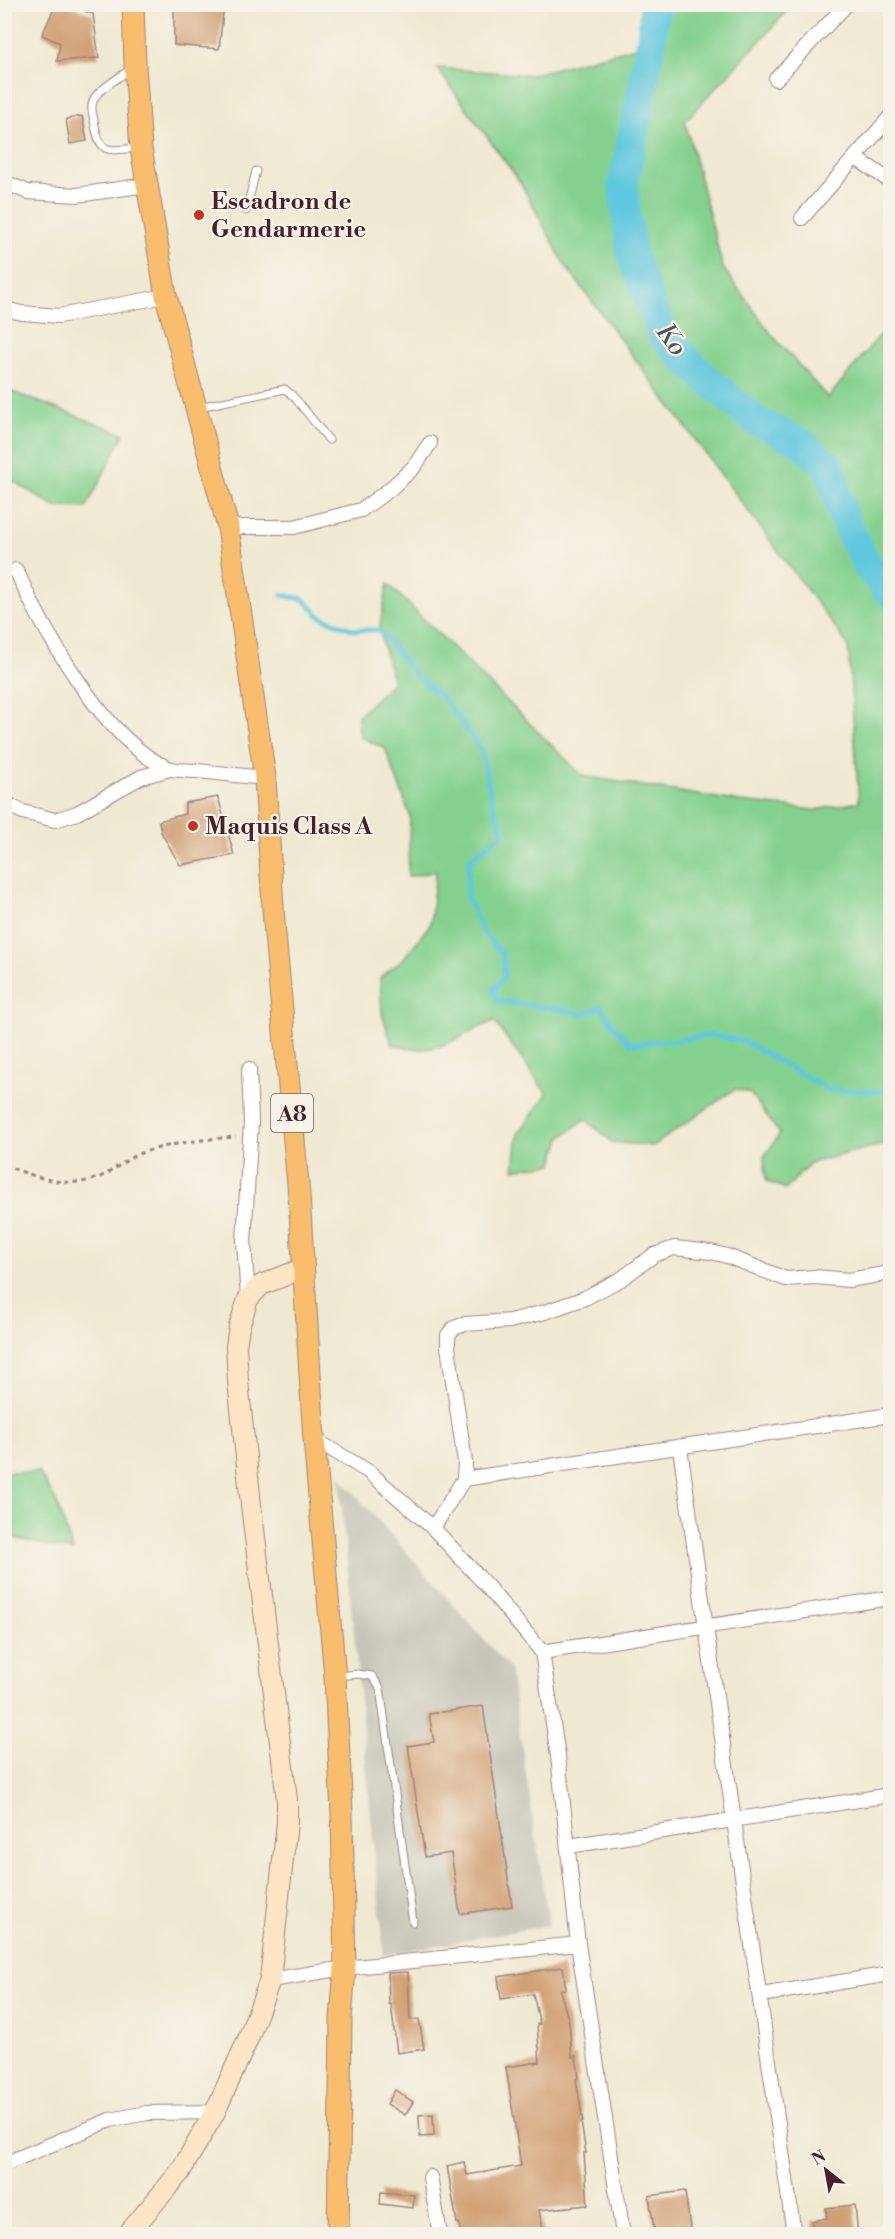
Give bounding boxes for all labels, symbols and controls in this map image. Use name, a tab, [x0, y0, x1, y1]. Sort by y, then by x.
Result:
place label: Escadron de Gendarmerie	[211, 187, 366, 245]
marker: Escadron de Gendarmerie	[192, 208, 206, 222]
water label: Ko	[649, 317, 694, 362]
place label: Maquis Class A	[205, 812, 373, 842]
marker: Maquis Class A	[186, 819, 200, 833]
road number: A8	[271, 1094, 313, 1132]
north arrow	[796, 2140, 856, 2200]
text: N	[808, 2146, 830, 2170]

